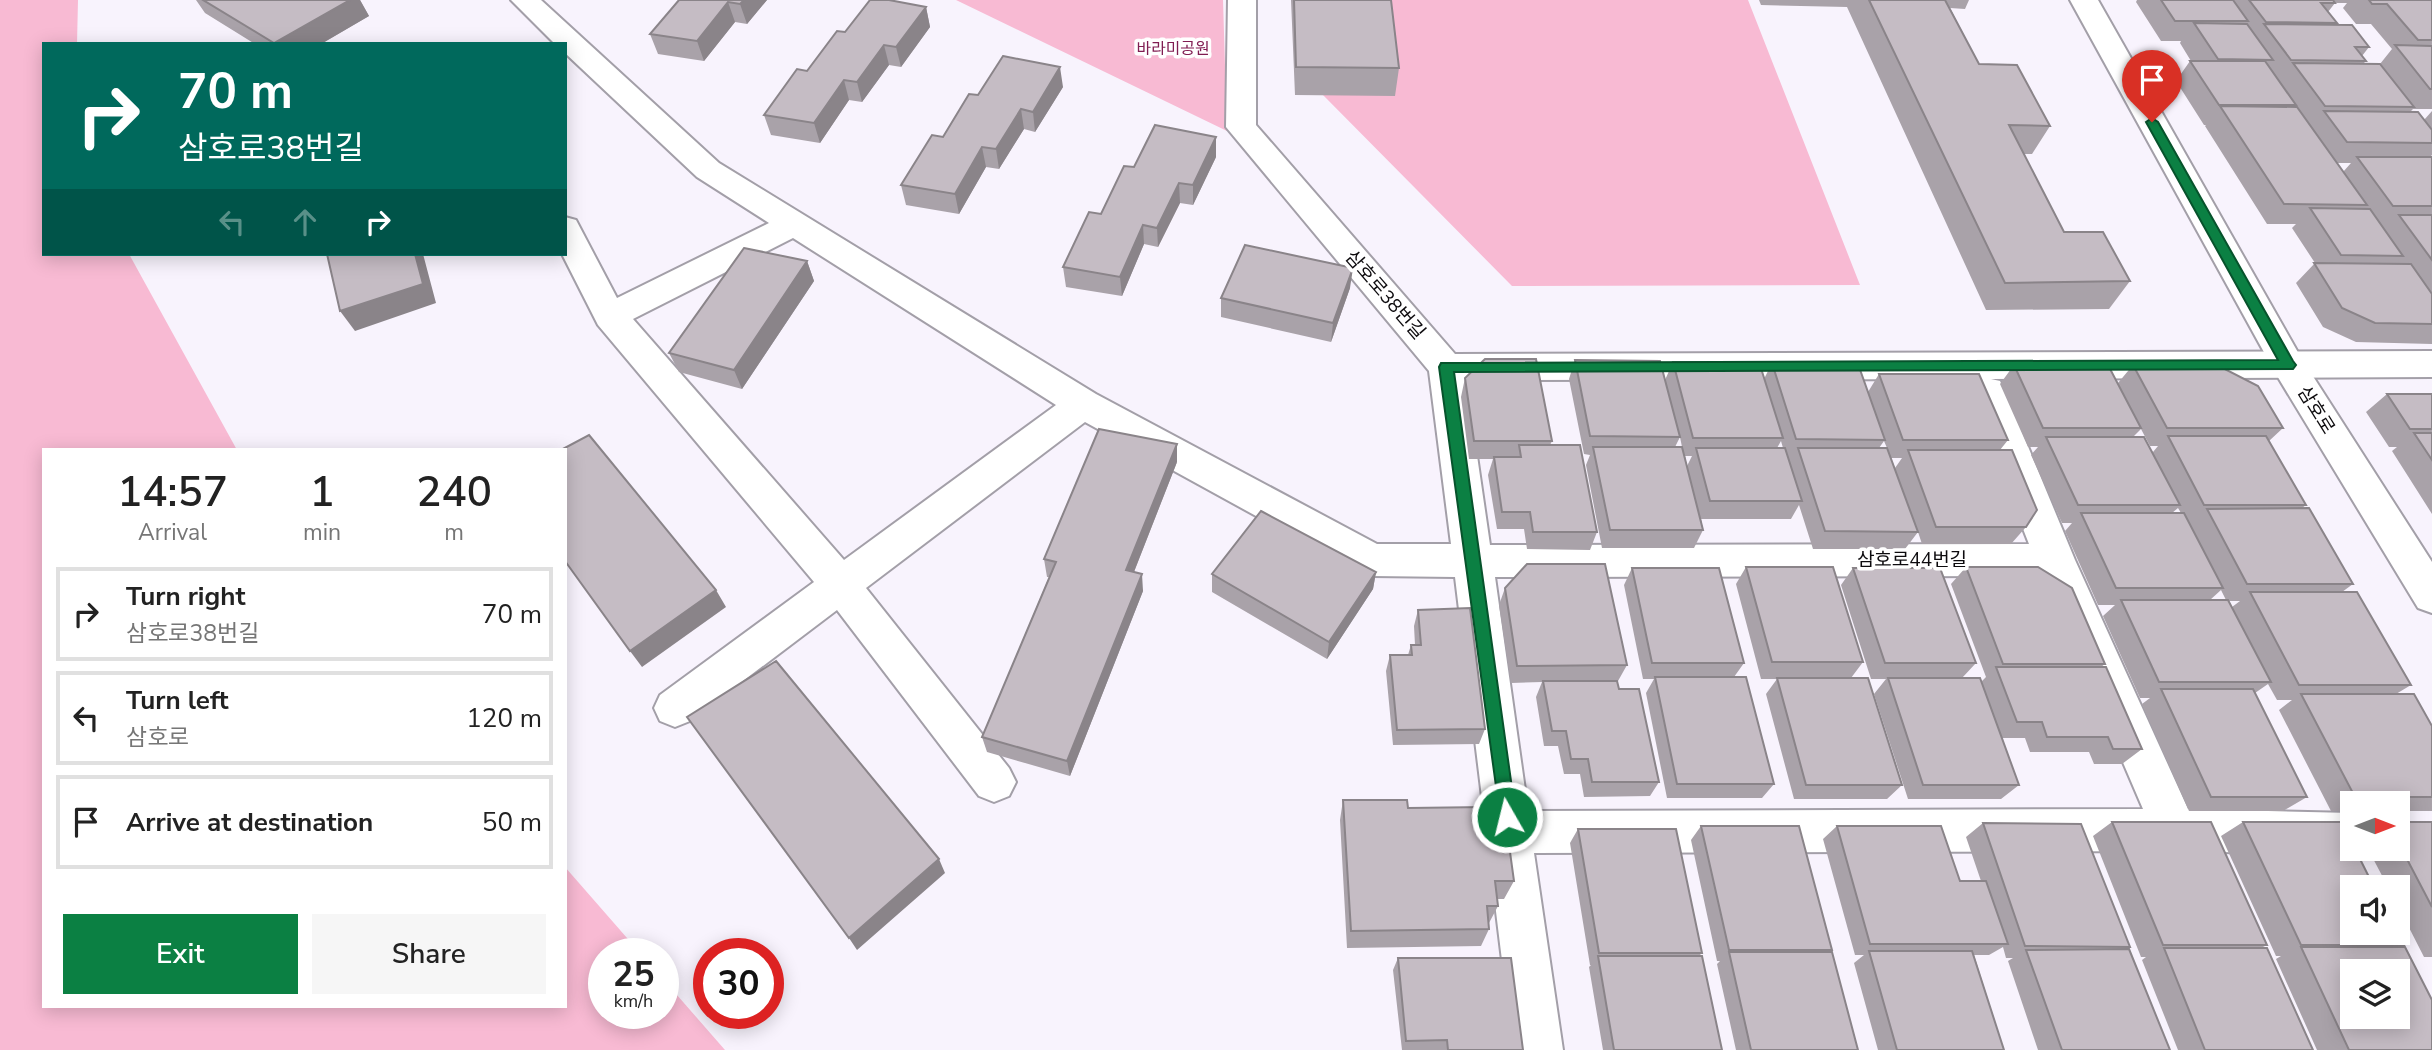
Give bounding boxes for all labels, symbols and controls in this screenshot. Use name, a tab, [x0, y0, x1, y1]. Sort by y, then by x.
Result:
park label: 바라미공원	[1136, 38, 1210, 60]
pin	[2122, 50, 2182, 122]
text: 70 m	[178, 58, 293, 125]
icon: arrive	[2133, 61, 2171, 99]
icon: right	[63, 70, 154, 161]
text: 삼호로38번길	[178, 127, 364, 170]
icon: left	[213, 203, 251, 241]
icon: ahead	[286, 203, 324, 241]
icon: right	[359, 203, 397, 241]
street label: 삼호로38번길	[1339, 245, 1431, 345]
street label: 삼호로	[2291, 381, 2341, 439]
text: 14:57	[117, 464, 228, 521]
text: 1	[309, 464, 335, 521]
text: 240	[416, 464, 492, 521]
text: Arrival	[138, 517, 207, 548]
text: min	[303, 517, 341, 548]
text: m	[444, 517, 464, 548]
street label: 삼호로44번길	[1857, 547, 1967, 573]
text: Turn right	[126, 579, 245, 614]
icon: right	[67, 595, 105, 633]
text: 70 m	[482, 597, 542, 632]
text: 삼호로38번길	[126, 618, 259, 649]
text: Turn left	[126, 683, 229, 718]
icon: left	[67, 699, 105, 737]
text: 120 m	[466, 701, 542, 736]
text: 삼호로	[126, 722, 189, 753]
position arrow	[1470, 780, 1544, 854]
north arrow	[2340, 791, 2410, 861]
map controls	[2340, 791, 2410, 1029]
icon: arrive	[67, 803, 105, 841]
text: Arrive at destination	[126, 805, 373, 840]
text: 50 m	[482, 805, 542, 840]
button: sound	[2340, 875, 2410, 945]
button: Exit	[63, 914, 298, 994]
button: Share	[312, 914, 546, 994]
speed limit sign: 30	[693, 938, 784, 1029]
text: 25	[612, 951, 655, 998]
button: layers	[2340, 959, 2410, 1029]
text: km/h	[614, 989, 653, 1013]

